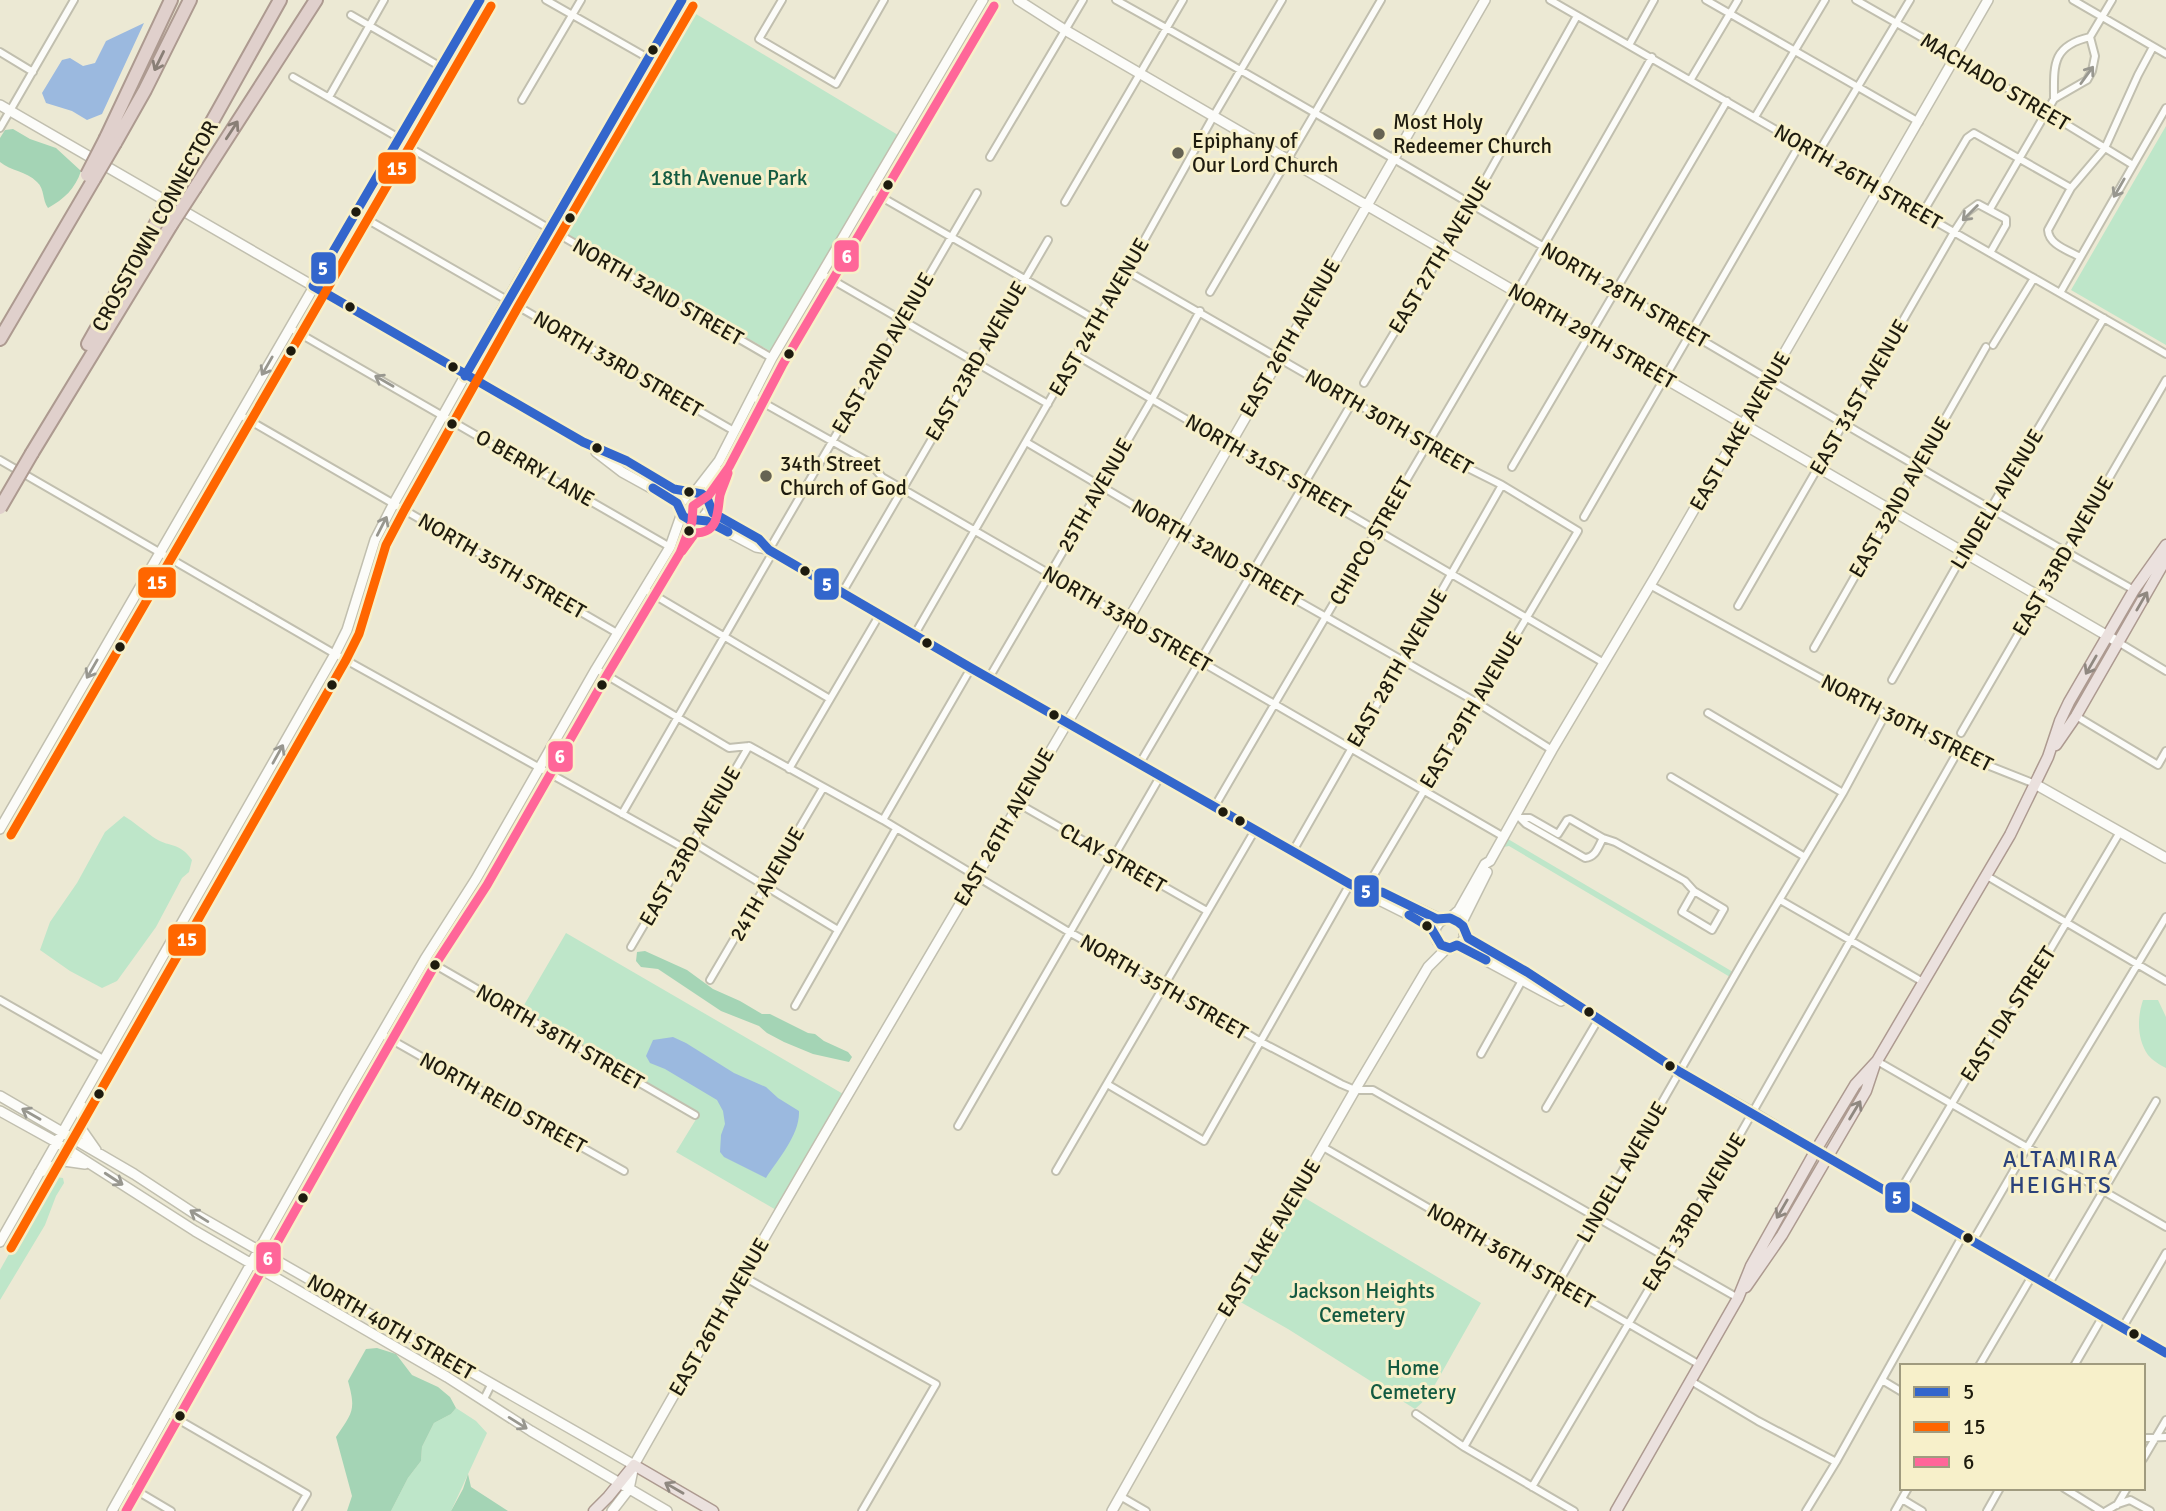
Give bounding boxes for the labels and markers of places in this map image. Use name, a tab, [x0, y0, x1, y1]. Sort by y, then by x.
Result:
unlabelled marker	[646, 43, 660, 57]
place label: Most Holy Redeemer Church	[1393, 109, 1552, 159]
marker: Most Holy Redeemer Church	[1371, 126, 1387, 142]
place label: Epiphany of Our Lord Church	[1192, 128, 1339, 178]
marker: Epiphany of Our Lord Church	[1170, 145, 1186, 161]
unlabelled marker	[881, 178, 895, 192]
unlabelled marker	[349, 205, 363, 219]
unlabelled marker	[563, 211, 577, 225]
unlabelled marker	[343, 300, 357, 314]
unlabelled marker	[284, 344, 298, 358]
unlabelled marker	[782, 347, 796, 361]
unlabelled marker	[446, 360, 460, 374]
unlabelled marker	[445, 417, 459, 431]
unlabelled marker	[590, 441, 604, 455]
place label: 34th Street Church of God	[780, 451, 907, 501]
marker: 34th Street Church of God	[758, 468, 774, 484]
unlabelled marker	[682, 485, 696, 499]
unlabelled marker	[682, 524, 696, 538]
unlabelled marker	[798, 564, 812, 578]
unlabelled marker	[920, 636, 934, 650]
unlabelled marker	[113, 640, 127, 654]
unlabelled marker	[325, 678, 339, 692]
unlabelled marker	[595, 678, 609, 692]
unlabelled marker	[1047, 708, 1061, 722]
unlabelled marker	[1216, 805, 1230, 819]
unlabelled marker	[1233, 814, 1247, 828]
unlabelled marker	[1420, 919, 1434, 933]
unlabelled marker	[428, 958, 442, 972]
unlabelled marker	[1582, 1005, 1596, 1019]
unlabelled marker	[1663, 1059, 1677, 1073]
unlabelled marker	[92, 1087, 106, 1101]
unlabelled marker	[296, 1191, 310, 1205]
unlabelled marker	[1961, 1231, 1975, 1245]
unlabelled marker	[2127, 1327, 2141, 1341]
unlabelled marker	[173, 1409, 187, 1423]

